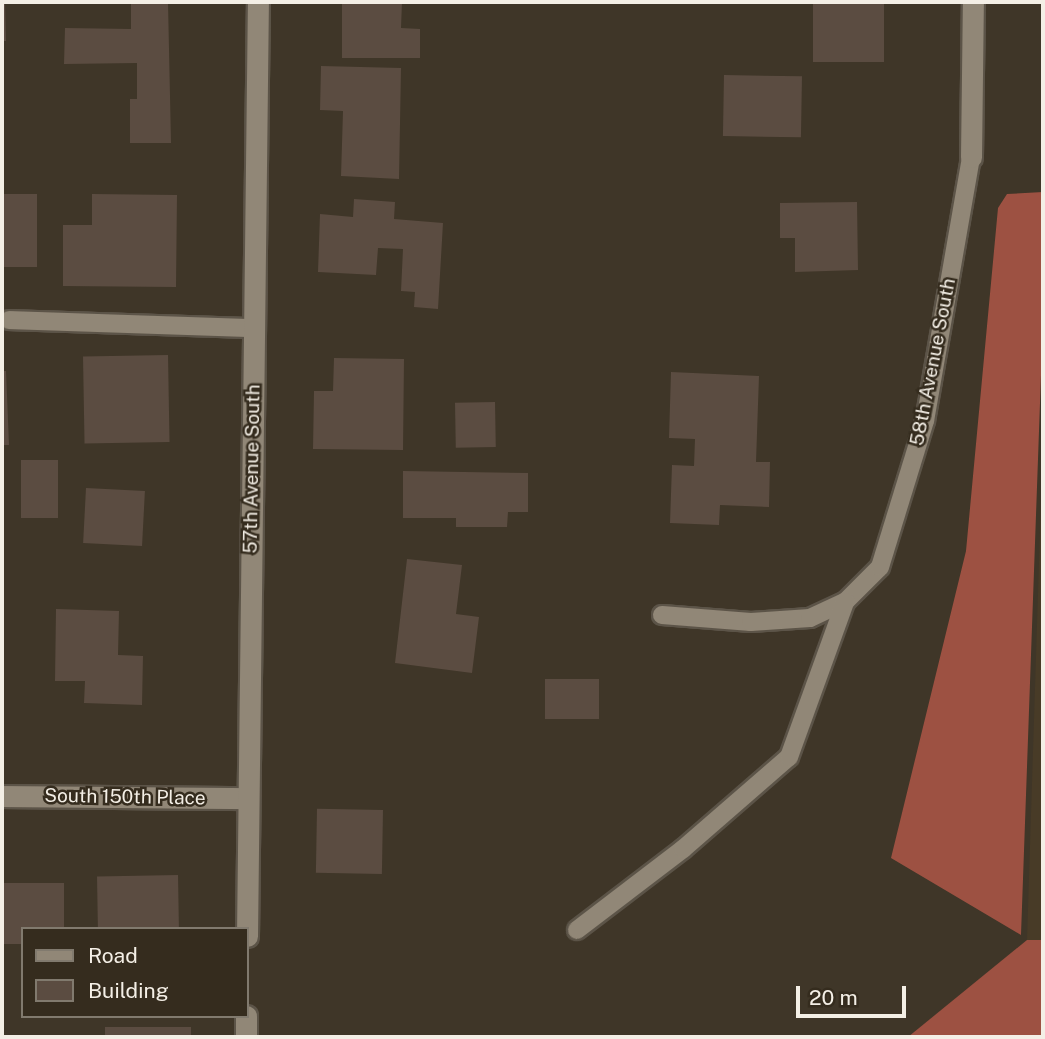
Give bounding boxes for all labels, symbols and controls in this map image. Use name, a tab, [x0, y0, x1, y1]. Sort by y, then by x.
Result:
street label: 58th Avenue South	[906, 276, 960, 448]
street label: 57th Avenue South	[239, 384, 265, 554]
street label: South 150th Place	[44, 784, 206, 810]
legend	[21, 927, 248, 1018]
text: Road	[88, 943, 138, 968]
scale bar	[800, 972, 910, 1016]
text: Building	[88, 978, 169, 1003]
text: 20 m	[809, 985, 858, 1010]

